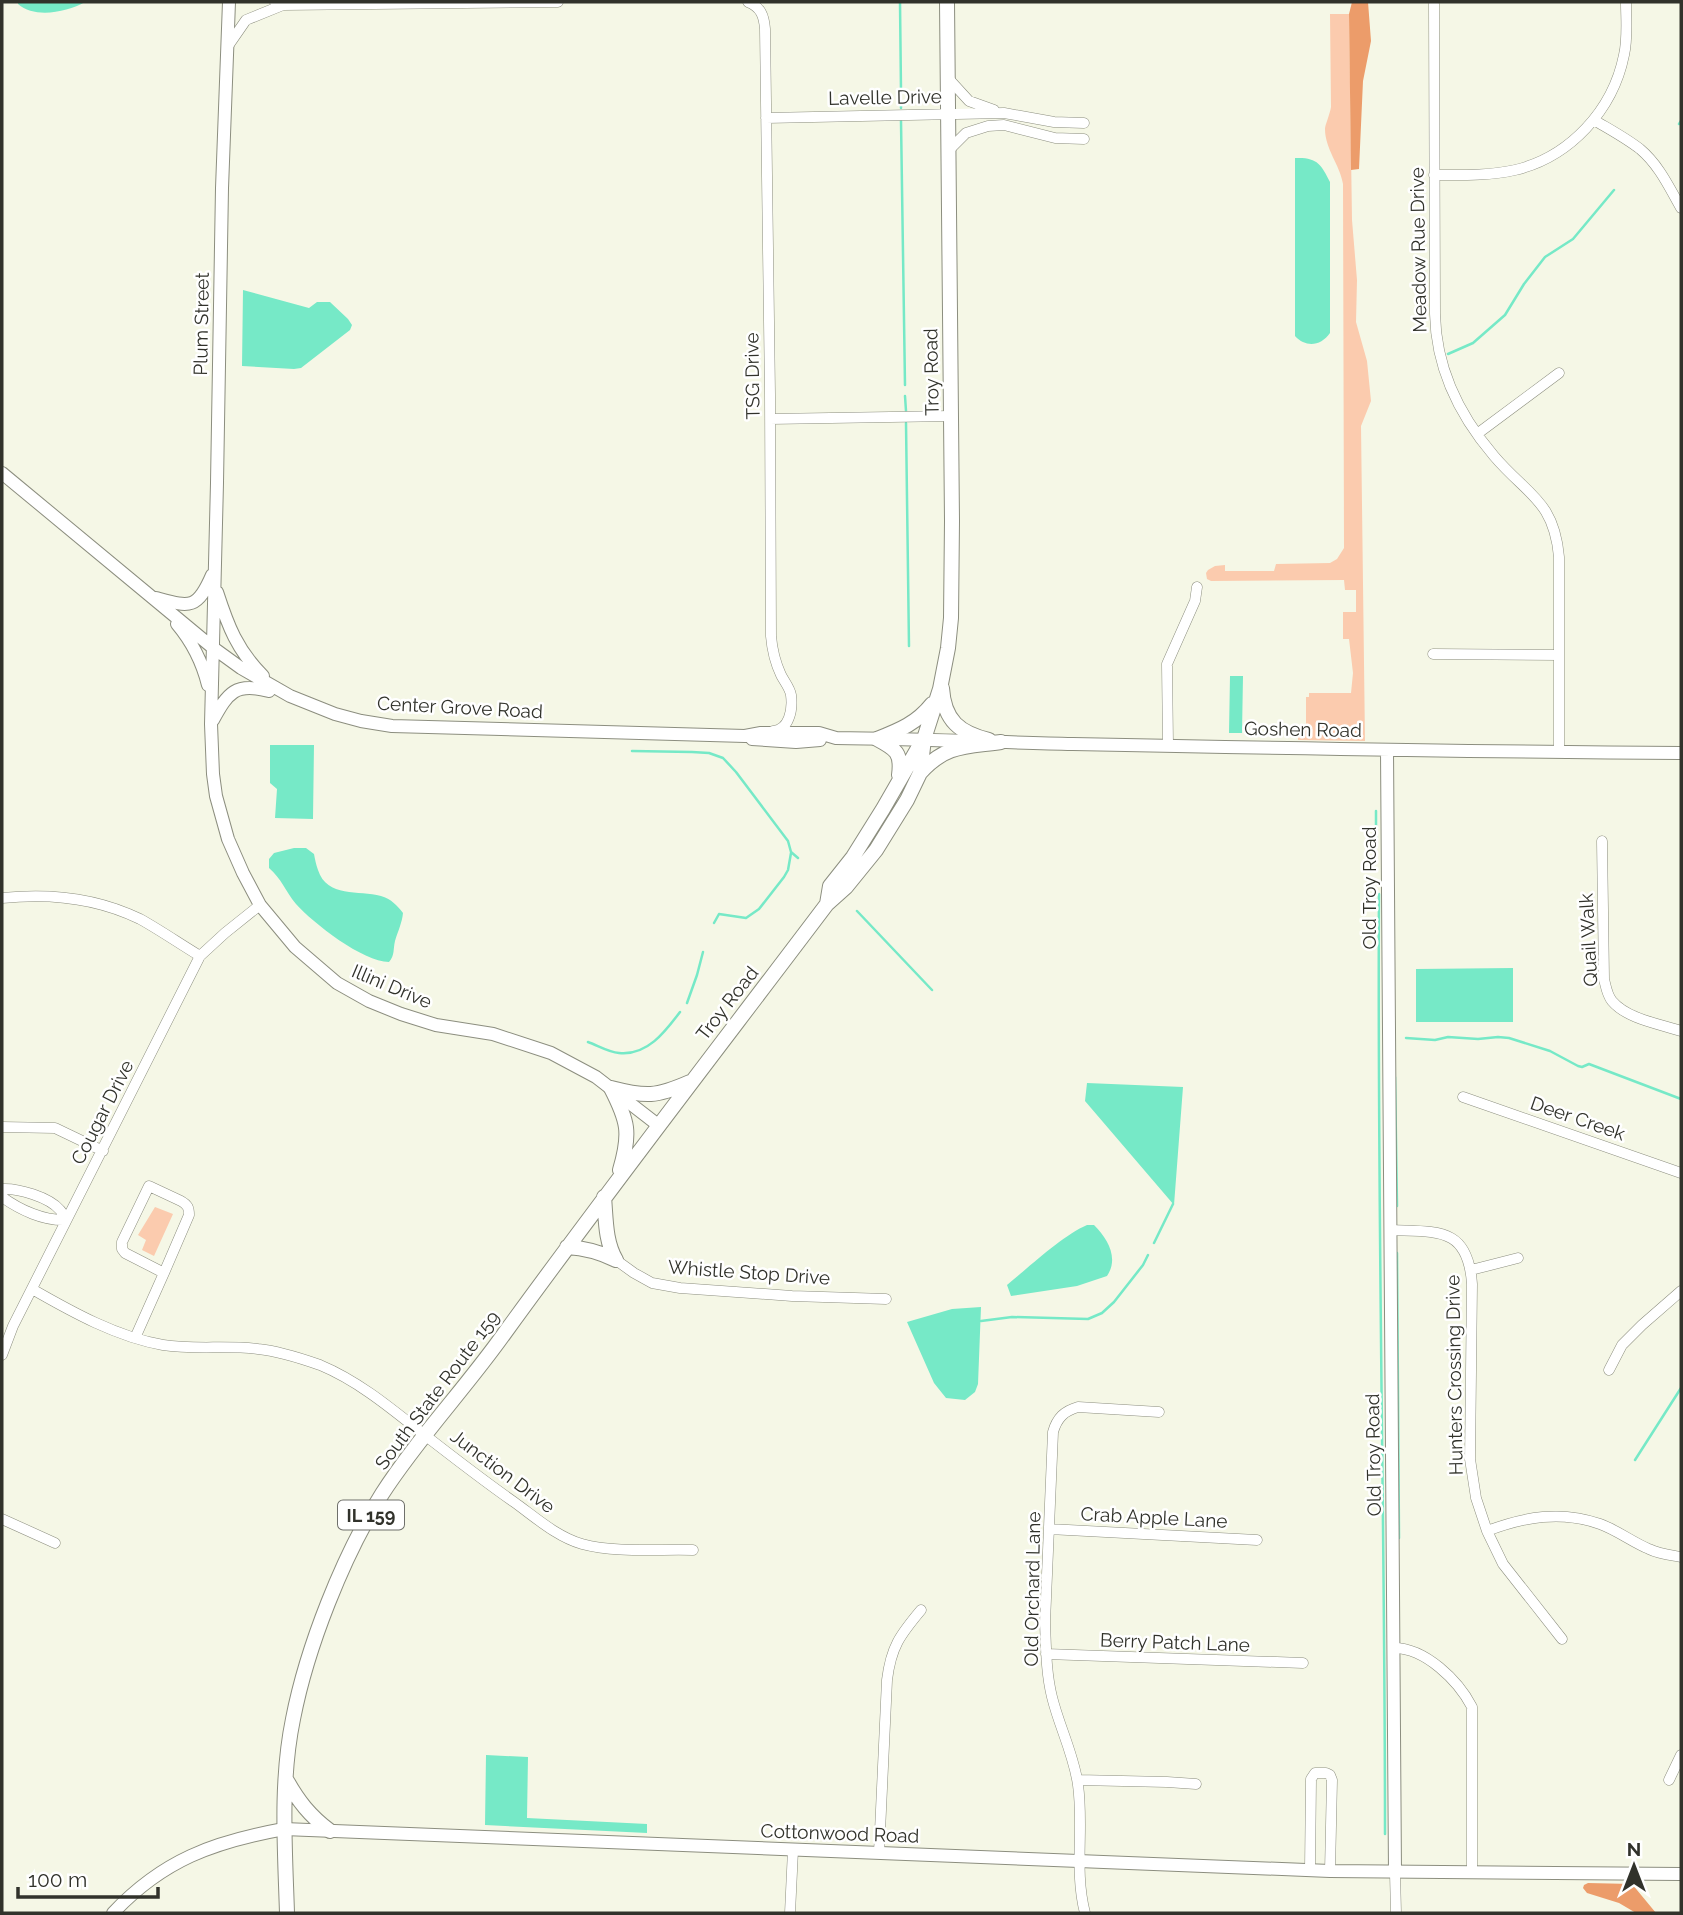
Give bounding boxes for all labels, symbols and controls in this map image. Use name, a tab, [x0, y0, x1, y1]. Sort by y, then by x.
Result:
street label: Lavelle Drive	[828, 85, 942, 109]
street label: Meadow Rue Drive	[1406, 167, 1430, 333]
street label: Plum Street	[189, 272, 213, 376]
street label: Troy Road	[919, 328, 943, 416]
street label: TSG Drive	[740, 332, 764, 420]
street label: Center Grove Road	[377, 692, 543, 722]
street label: Goshen Road	[1244, 717, 1362, 741]
street label: Old Troy Road	[1358, 827, 1380, 949]
street label: Quail Walk	[1575, 893, 1601, 987]
street label: Illini Drive	[349, 959, 435, 1013]
street label: Troy Road	[691, 962, 763, 1044]
street label: Cougar Drive	[66, 1056, 138, 1168]
street label: Deer Creek	[1528, 1092, 1628, 1144]
street label: Whistle Stop Drive	[667, 1255, 831, 1289]
street label: Hunters Crossing Drive	[1441, 1275, 1467, 1475]
street label: South State Route 159	[370, 1306, 504, 1474]
street label: Old Troy Road	[1361, 1393, 1385, 1517]
street label: Junction Drive	[446, 1425, 560, 1517]
road number: IL 159	[338, 1500, 404, 1530]
street label: Crab Apple Lane	[1080, 1502, 1228, 1532]
street label: Old Orchard Lane	[1020, 1511, 1044, 1667]
street label: Berry Patch Lane	[1100, 1628, 1250, 1656]
street label: Cottonwood Road	[760, 1819, 920, 1847]
north arrow	[1599, 1831, 1669, 1901]
text: N	[1627, 1838, 1641, 1860]
scale bar	[18, 1856, 158, 1900]
text: 100 m	[28, 1867, 87, 1892]

